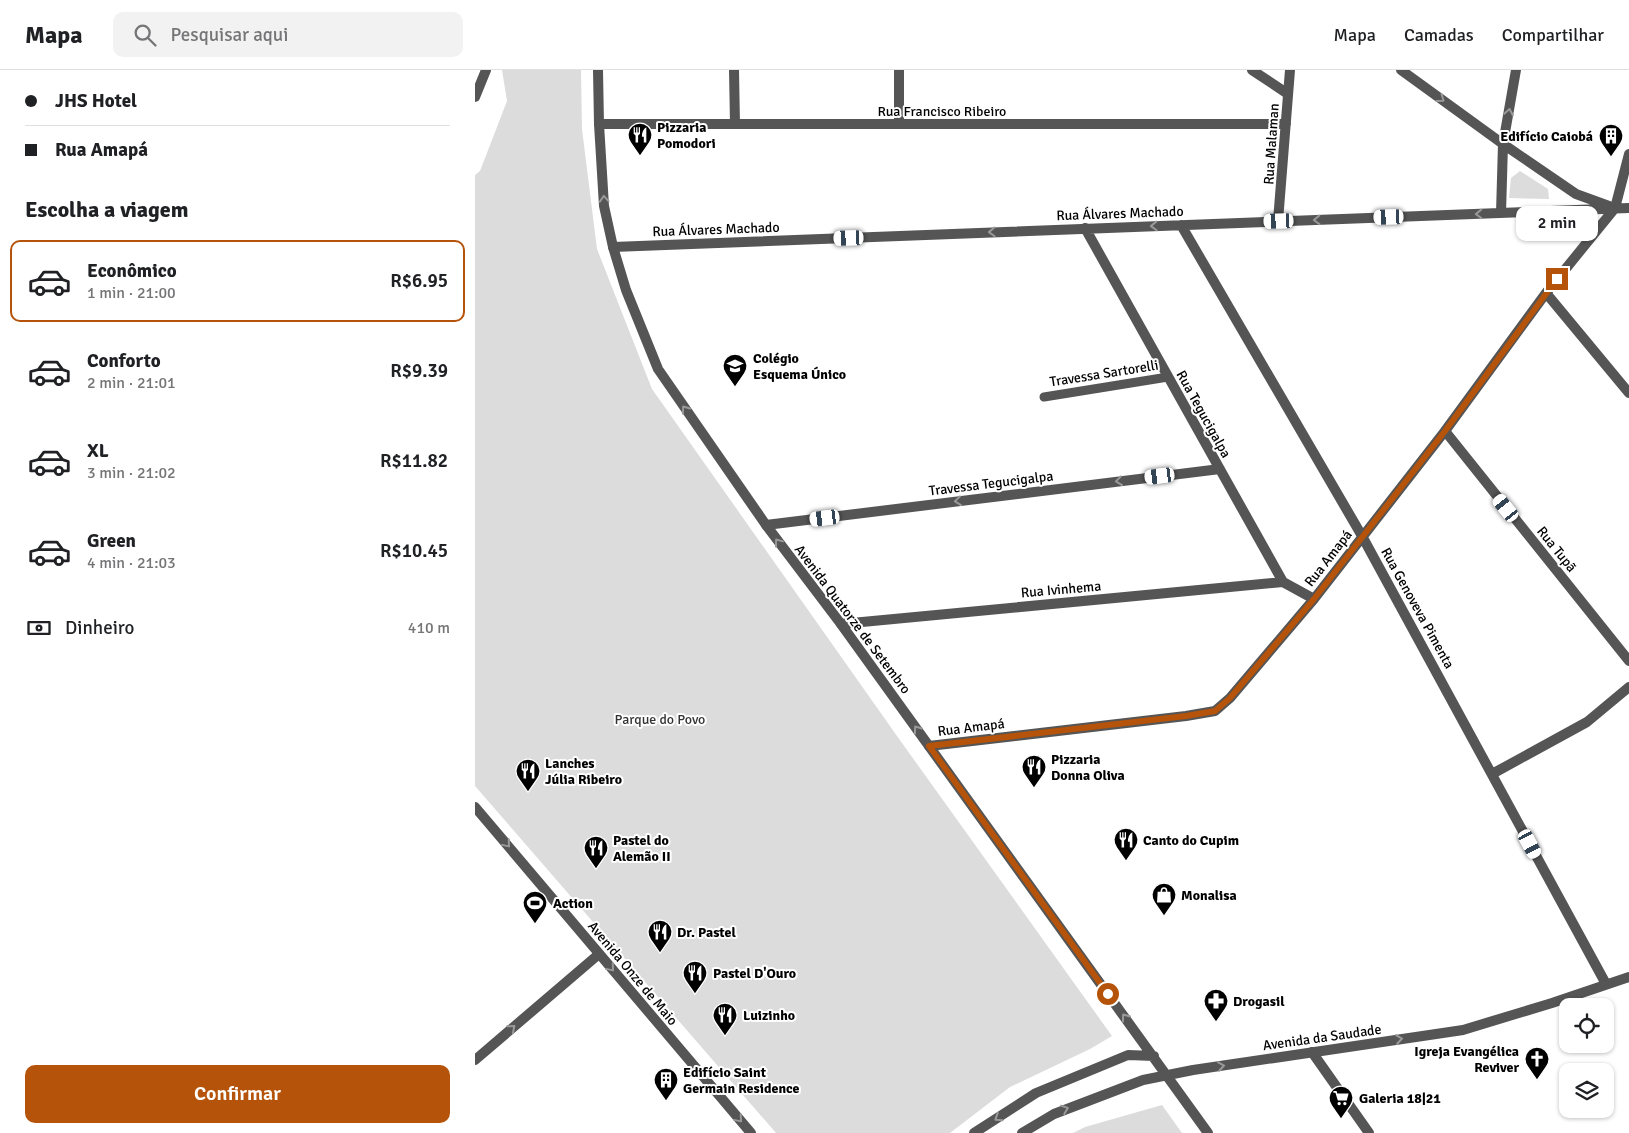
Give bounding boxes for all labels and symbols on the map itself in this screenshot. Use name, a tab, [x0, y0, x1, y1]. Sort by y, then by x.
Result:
one-way arrow	[1435, 93, 1445, 102]
street label: Rua Francisco Ribeiro	[878, 103, 1006, 120]
street label: Rua Malaman	[1260, 103, 1283, 185]
one-way arrow	[1503, 108, 1513, 117]
place label: Pizzaria Pomodori	[657, 119, 716, 152]
restaurant icon: Pizzaria Pomodori	[627, 122, 653, 156]
building icon: Edifício Caiobá	[1598, 123, 1624, 157]
place label: Edifício Caiobá	[1500, 128, 1593, 145]
one-way arrow	[599, 195, 610, 203]
street label: Rua Álvares Machado	[1056, 203, 1184, 224]
callout: 2 min	[1516, 206, 1598, 242]
one-way arrow	[1475, 208, 1483, 219]
car	[1373, 209, 1404, 225]
car	[1263, 213, 1294, 229]
one-way arrow	[1312, 214, 1320, 225]
street label: Rua Álvares Machado	[652, 219, 780, 240]
one-way arrow	[1150, 220, 1158, 231]
one-way arrow	[988, 227, 996, 237]
car	[833, 230, 864, 246]
route end	[1546, 268, 1568, 290]
place label: Colégio Esquema Único	[753, 350, 846, 383]
school or university icon: Colégio Esquema Único	[722, 353, 748, 387]
street label: Travessa Sartorelli	[1049, 357, 1160, 390]
street label: Rua Tegucigalpa	[1173, 368, 1235, 461]
one-way arrow	[682, 405, 691, 415]
street label: Travessa Tegucigalpa	[928, 467, 1054, 500]
car	[1144, 467, 1175, 485]
one-way arrow	[1115, 475, 1123, 486]
car	[1490, 492, 1521, 524]
one-way arrow	[953, 495, 961, 506]
car	[809, 509, 840, 527]
street label: Rua Tupã	[1533, 523, 1580, 576]
street label: Rua Amapá	[1301, 527, 1356, 590]
one-way arrow	[776, 539, 784, 548]
street label: Avenida Quatorze de Setembro	[791, 541, 914, 697]
street label: Rua Genoveva Pimenta	[1377, 545, 1458, 672]
street label: Rua Ivinhema	[1020, 578, 1102, 601]
park label: Parque do Povo	[615, 711, 705, 728]
street label: Rua Amapá	[937, 715, 1005, 740]
one-way arrow	[914, 725, 923, 735]
place label: Pizzaria Donna Oliva	[1051, 751, 1125, 784]
restaurant icon: Pizzaria Donna Oliva	[1021, 754, 1047, 788]
place label: Lanches Júlia Ribeiro	[545, 755, 622, 788]
restaurant icon: Lanches Júlia Ribeiro	[515, 758, 541, 792]
restaurant icon: Canto do Cupim	[1113, 827, 1139, 861]
car	[1516, 827, 1543, 861]
place label: Pastel do Alemão II	[613, 832, 671, 865]
place label: Canto do Cupim	[1143, 832, 1239, 849]
restaurant icon: Pastel do Alemão II	[583, 835, 609, 869]
one-way arrow	[501, 838, 509, 847]
shop icon: Monalisa	[1151, 882, 1177, 916]
place label: Monalisa	[1181, 887, 1237, 904]
sports icon: Action	[522, 890, 548, 924]
place label: Action	[553, 895, 593, 912]
street label: Avenida Onze de Maio	[584, 918, 681, 1029]
restaurant icon: Dr. Pastel	[647, 919, 673, 953]
place label: Dr. Pastel	[677, 924, 736, 941]
restaurant icon: Pastel D'Ouro	[682, 960, 708, 994]
one-way arrow	[606, 963, 615, 972]
place label: Pastel D'Ouro	[713, 965, 796, 982]
route start	[1097, 983, 1119, 1005]
pharmacy icon: Drogasil	[1203, 988, 1229, 1022]
place label: Drogasil	[1233, 993, 1285, 1010]
restaurant icon: Luizinho	[712, 1002, 738, 1036]
place label: Luizinho	[743, 1007, 795, 1024]
one-way arrow	[1122, 1013, 1131, 1023]
street label: Avenida da Saudade	[1262, 1021, 1382, 1054]
one-way arrow	[507, 1025, 516, 1034]
one-way arrow	[1395, 1034, 1403, 1045]
place label: Igreja Evangélica Reviver	[1414, 1043, 1519, 1076]
church icon: Igreja Evangélica Reviver	[1524, 1046, 1550, 1080]
one-way arrow	[1216, 1061, 1225, 1071]
place label: Edifício Saint Germain Residence	[683, 1064, 800, 1097]
building icon: Edifício Saint Germain Residence	[653, 1067, 679, 1101]
supermarket icon: Galeria 18|21	[1328, 1085, 1354, 1119]
place label: Galeria 18|21	[1359, 1090, 1441, 1107]
one-way arrow	[1060, 1105, 1069, 1116]
one-way arrow	[994, 1112, 1003, 1121]
one-way arrow	[733, 1113, 742, 1122]

